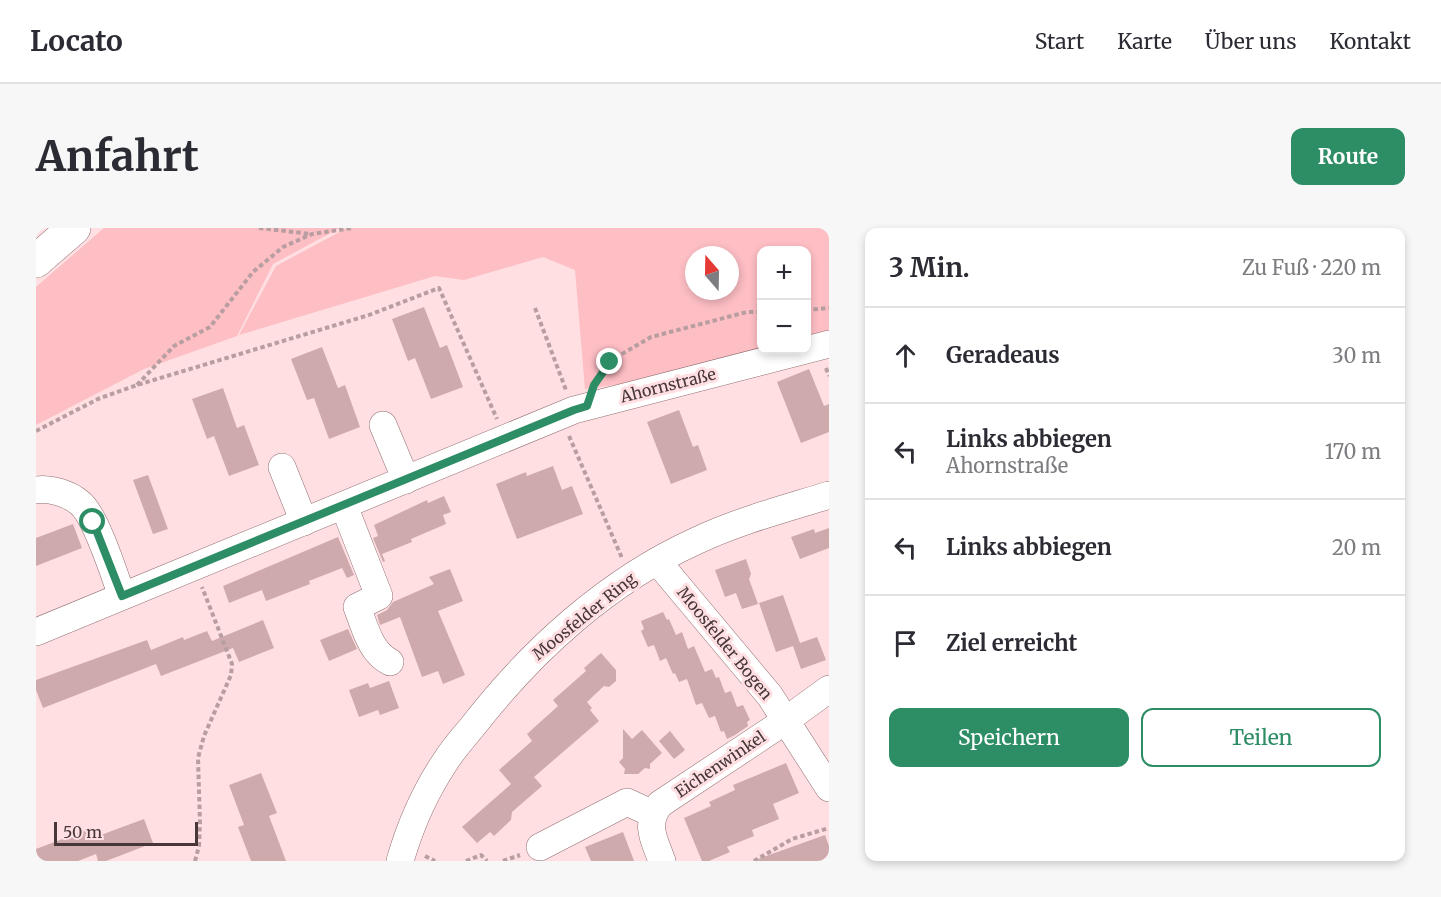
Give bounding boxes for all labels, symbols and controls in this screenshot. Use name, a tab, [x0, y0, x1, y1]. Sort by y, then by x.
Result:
text: Locato	[30, 23, 123, 59]
text: Start	[1035, 28, 1084, 55]
text: Karte	[1117, 28, 1172, 55]
text: Über uns	[1205, 28, 1296, 55]
text: Kontakt	[1329, 28, 1411, 55]
button: Route	[1291, 128, 1405, 185]
text: Anfahrt	[36, 130, 199, 182]
north arrow	[685, 246, 739, 300]
map controls	[757, 246, 811, 354]
button: +	[757, 246, 811, 300]
text: 3 Min.	[889, 251, 970, 284]
text: Zu Fuß · 220 m	[1242, 255, 1381, 280]
button: −	[757, 300, 811, 354]
icon: ahead	[889, 339, 922, 372]
text: Geradeaus	[946, 341, 1060, 369]
text: 30 m	[1332, 343, 1381, 368]
route end	[596, 348, 622, 374]
street label: Ahornstraße	[617, 363, 718, 407]
text: Links abbiegen	[946, 425, 1112, 453]
icon: left	[889, 435, 922, 468]
text: 170 m	[1325, 439, 1381, 464]
text: Ahornstraße	[946, 453, 1068, 478]
route start	[79, 508, 105, 534]
icon: left	[889, 531, 922, 564]
text: Links abbiegen	[946, 533, 1112, 561]
text: 20 m	[1332, 535, 1381, 560]
street label: Moosfelder Ring	[528, 568, 640, 664]
street label: Moosfelder Bogen	[673, 582, 777, 704]
icon: arrive	[889, 627, 922, 660]
text: Ziel erreicht	[946, 629, 1077, 657]
button: Speichern	[889, 708, 1129, 767]
button: Teilen	[1141, 708, 1381, 767]
street label: Eichenwinkel	[671, 726, 769, 802]
scale bar	[54, 819, 198, 846]
text: 50 m	[63, 822, 102, 842]

